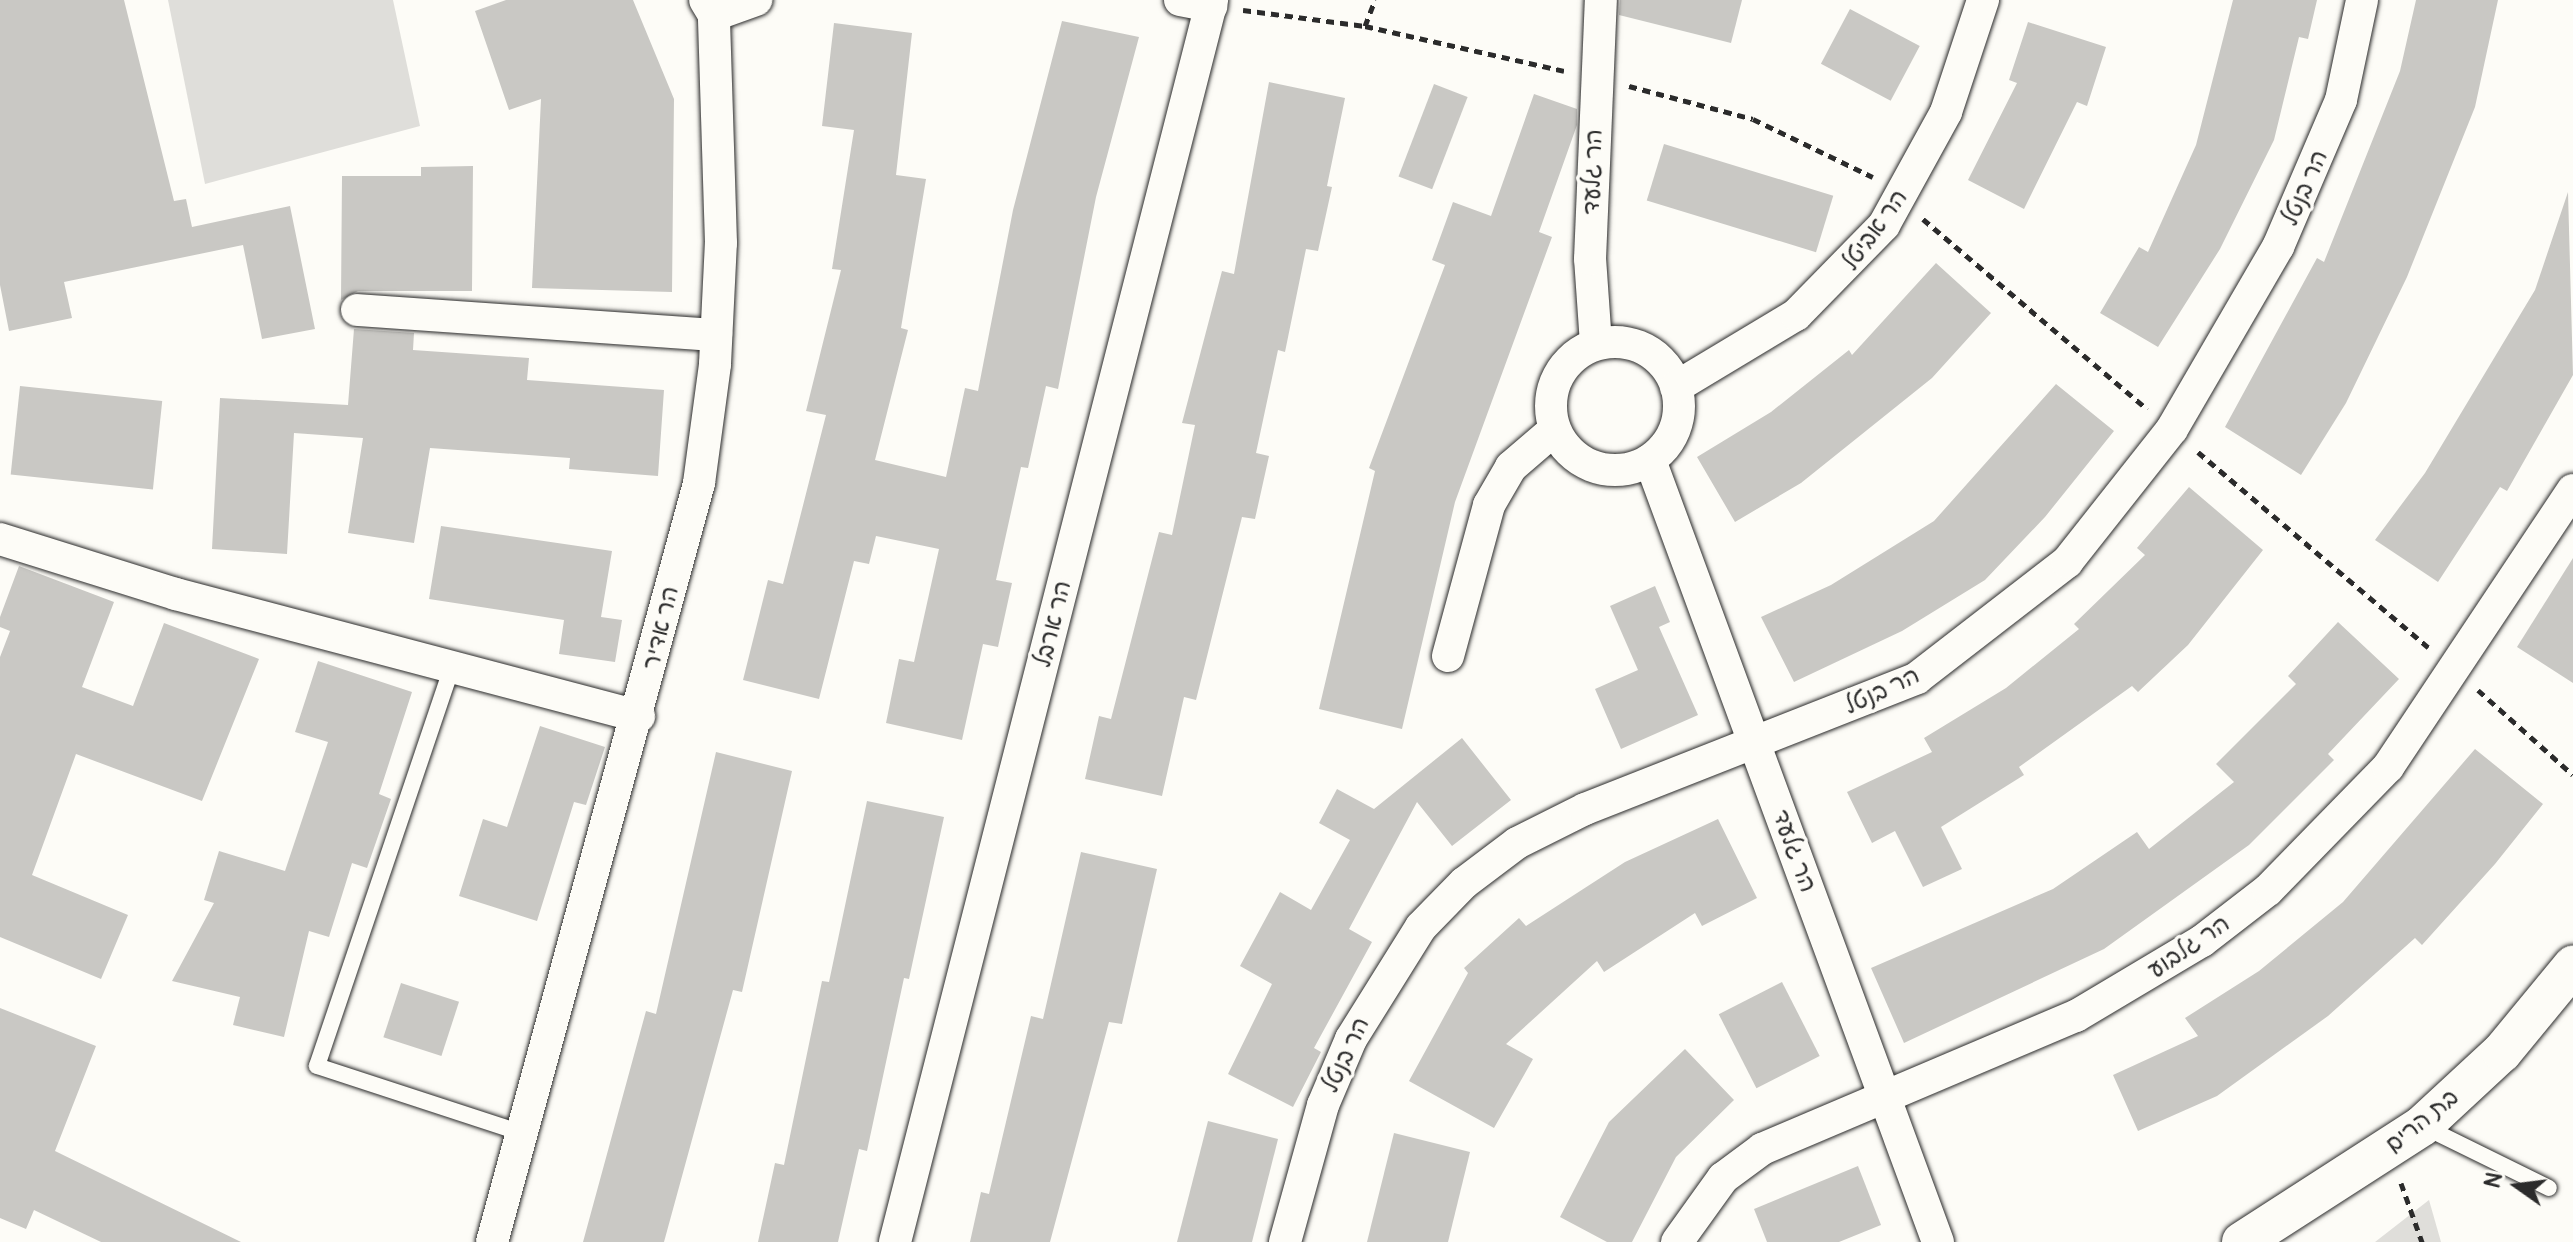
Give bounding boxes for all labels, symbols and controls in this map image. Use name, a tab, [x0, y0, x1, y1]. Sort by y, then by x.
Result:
street label: הר גלעד	[1577, 129, 1609, 215]
street label: הר בנטל	[2276, 146, 2334, 230]
street label: הר אביטל	[1836, 184, 1914, 276]
street label: הר ארבל	[1028, 578, 1078, 670]
street label: הר אדיר	[637, 583, 685, 673]
street label: הר בנטל	[1840, 661, 1924, 721]
street label: הר גלעד	[1766, 806, 1822, 896]
street label: הר גלבוע	[2143, 909, 2235, 985]
street label: הר בנטל	[1316, 1013, 1376, 1097]
street label: בת הרים	[2380, 1083, 2464, 1159]
north arrow	[2477, 1146, 2557, 1226]
text: N	[2478, 1170, 2509, 1191]

